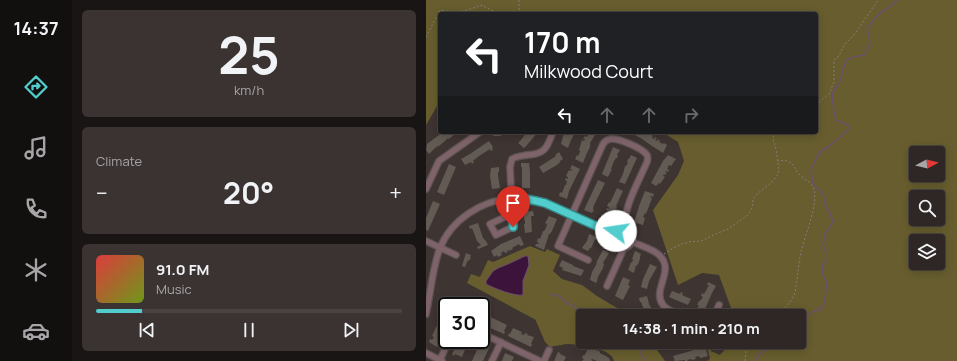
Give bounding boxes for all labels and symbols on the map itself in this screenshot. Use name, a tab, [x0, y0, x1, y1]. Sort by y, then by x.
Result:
north arrow	[909, 146, 945, 182]
pin	[496, 186, 530, 227]
position arrow	[595, 210, 637, 252]
speed limit sign: 30	[438, 297, 490, 349]

